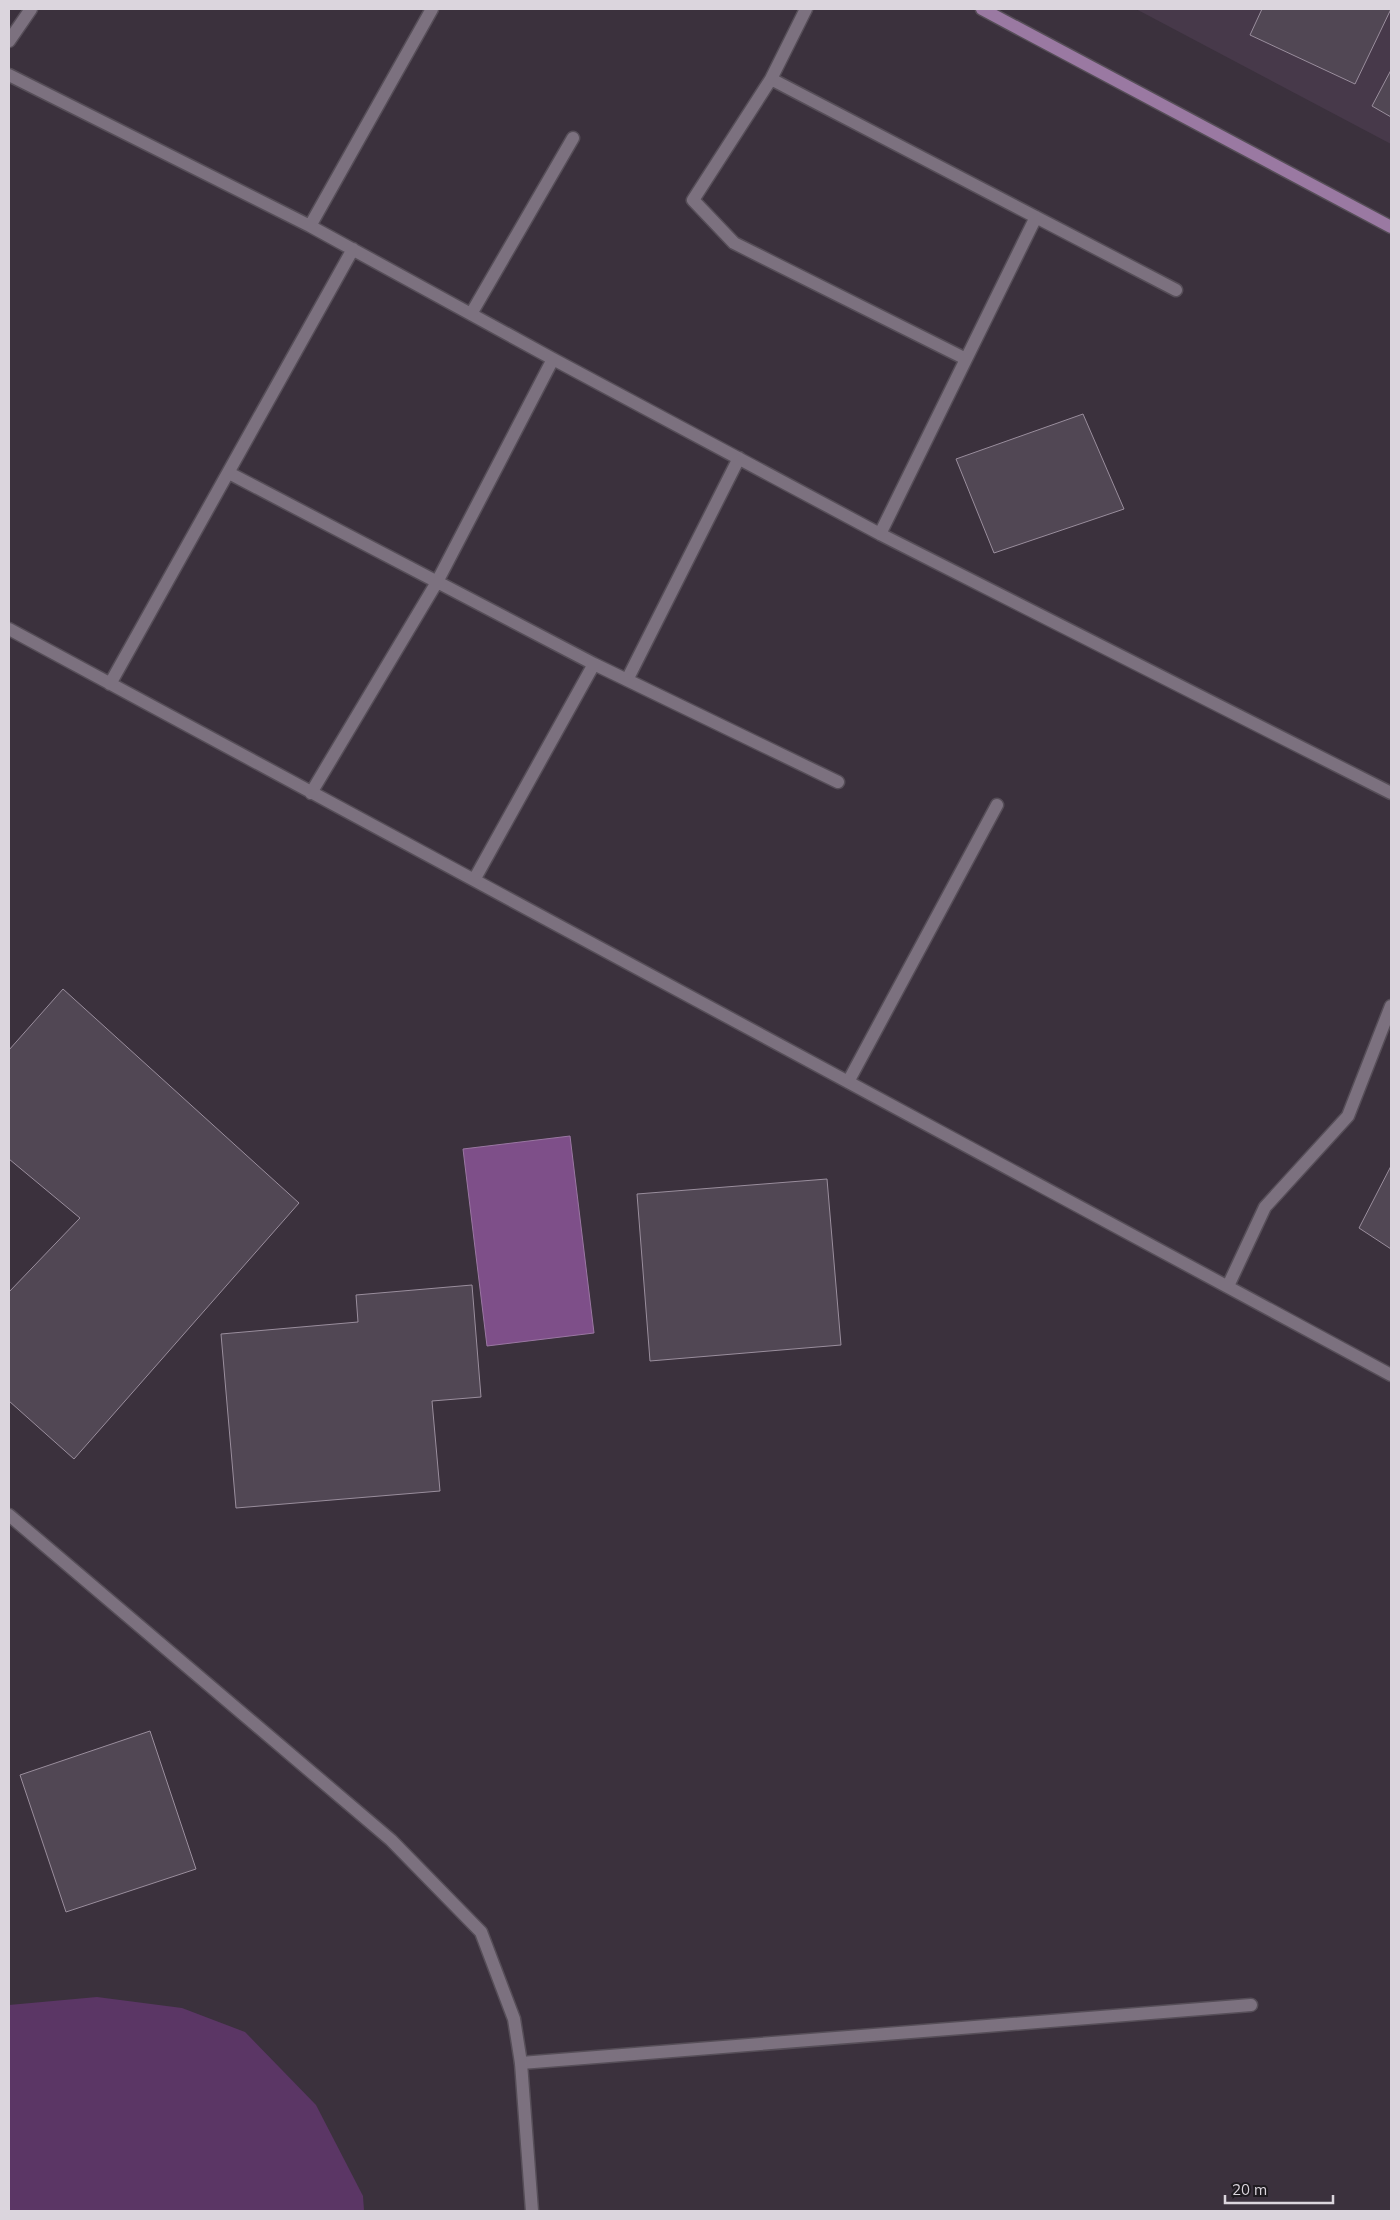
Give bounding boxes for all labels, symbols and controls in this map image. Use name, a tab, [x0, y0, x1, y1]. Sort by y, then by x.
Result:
scale bar	[1225, 2172, 1332, 2204]
text: 20 m	[1232, 2180, 1267, 2199]

